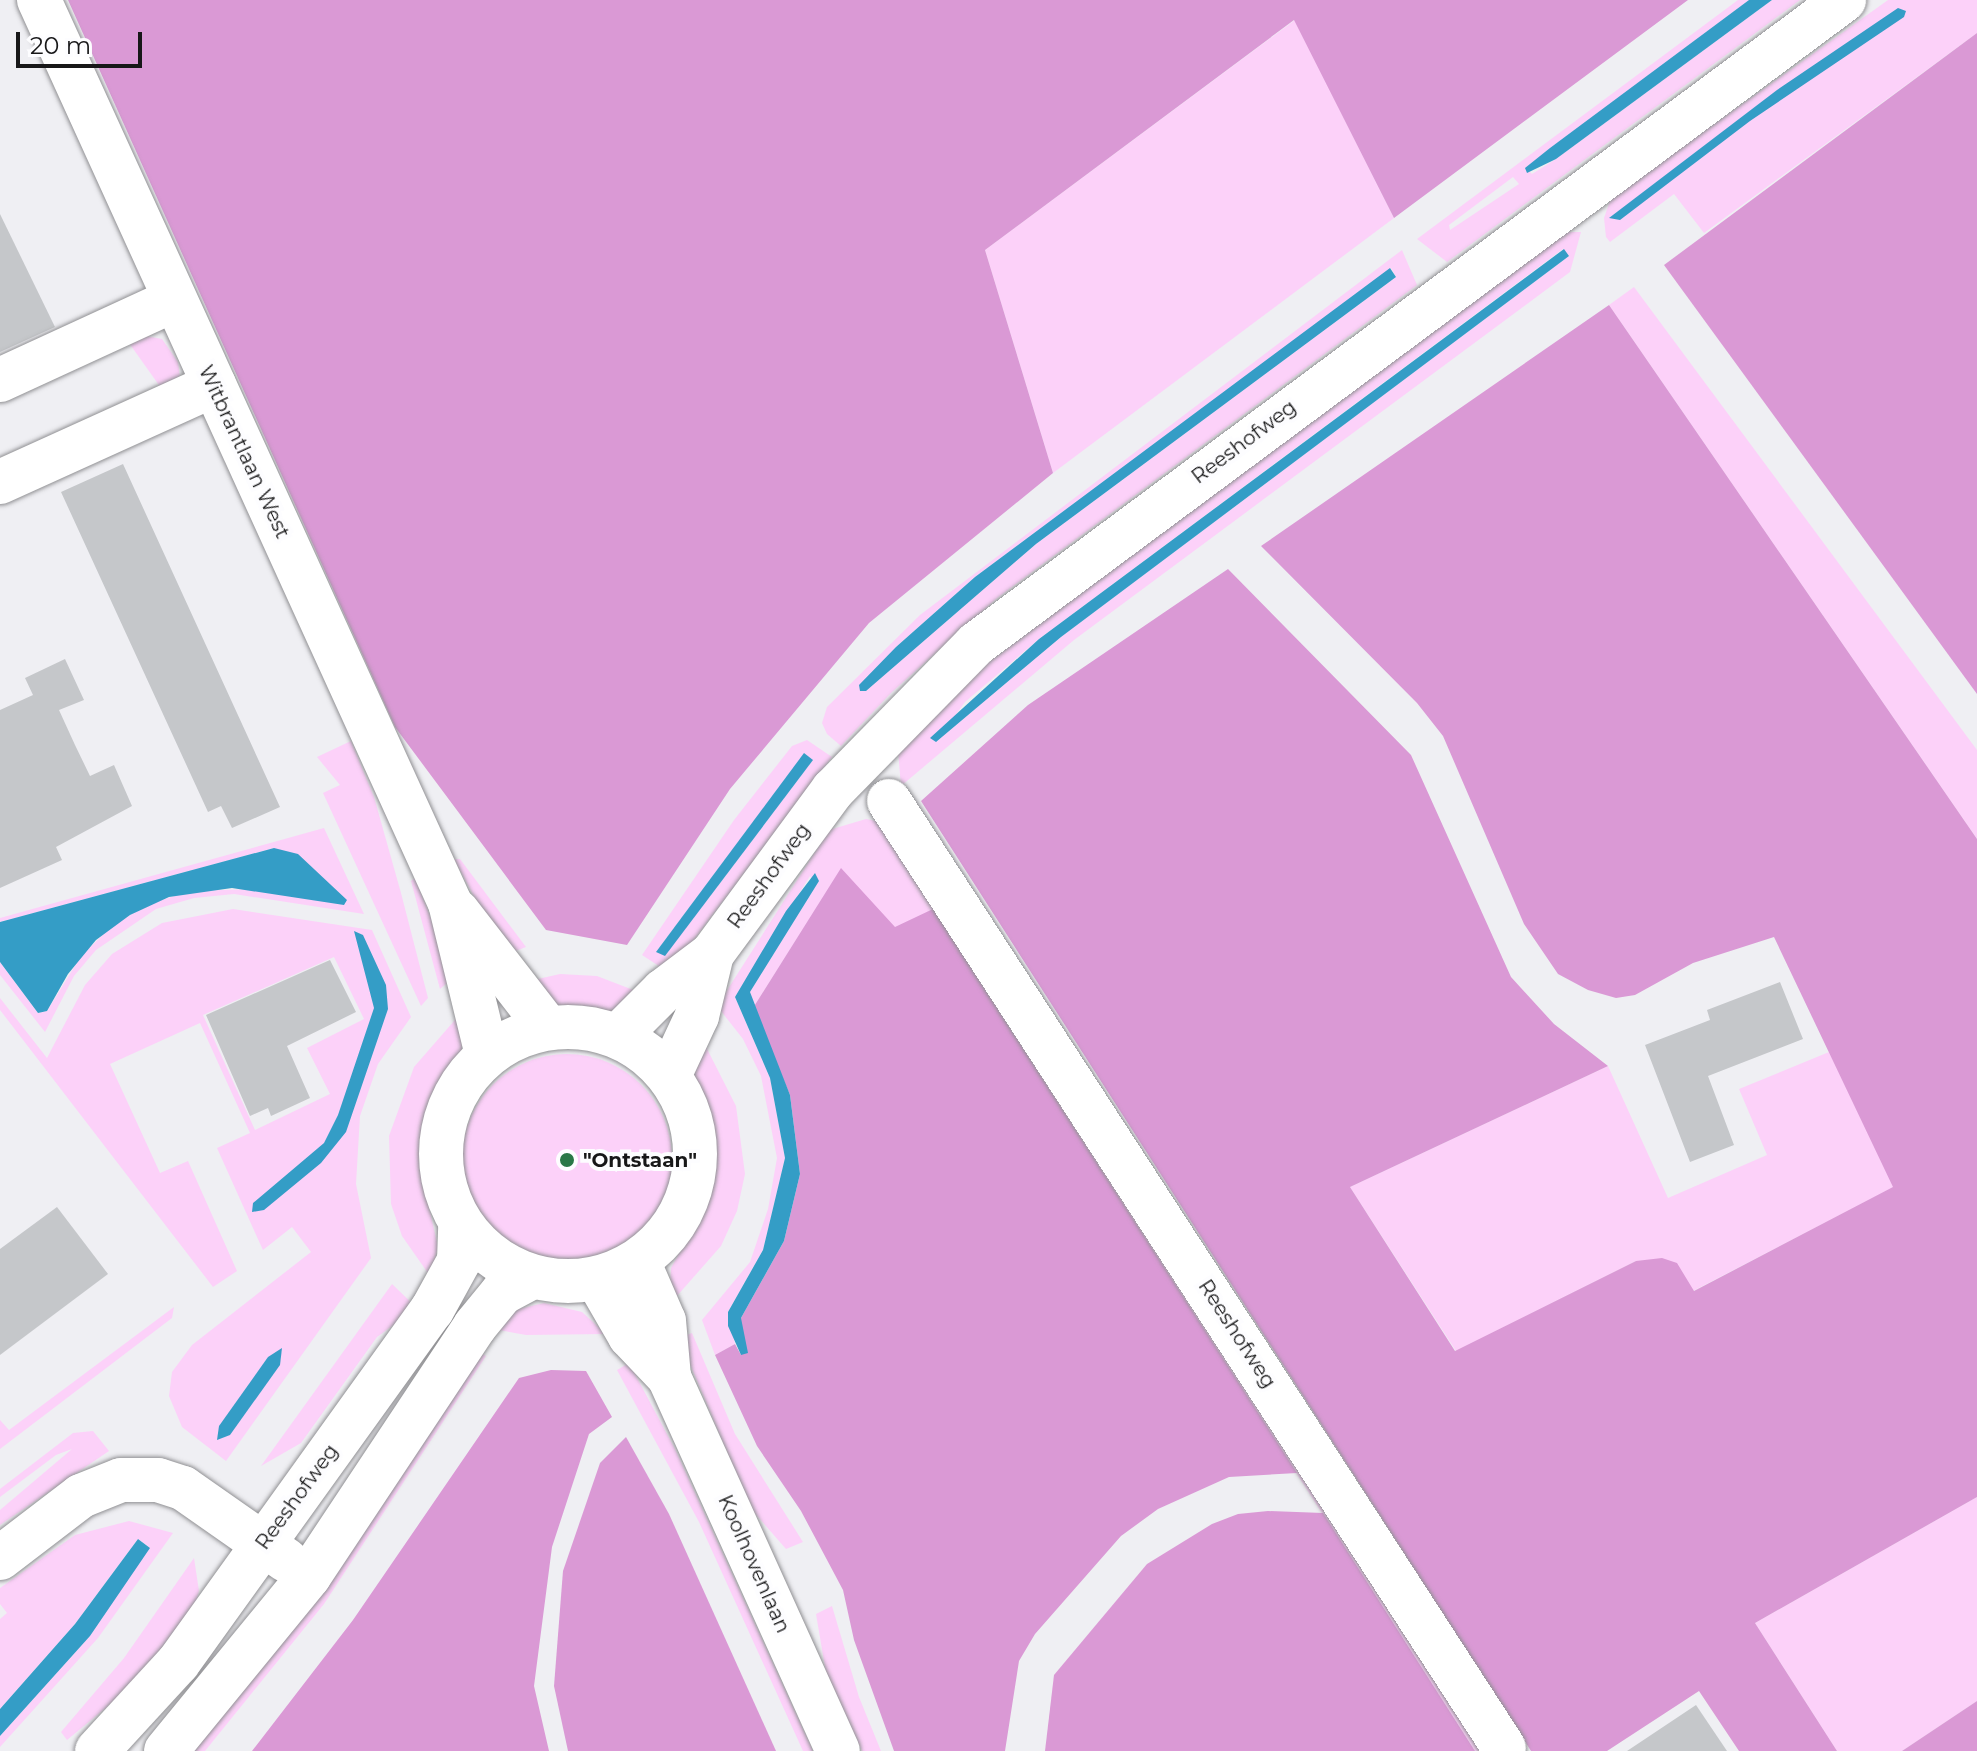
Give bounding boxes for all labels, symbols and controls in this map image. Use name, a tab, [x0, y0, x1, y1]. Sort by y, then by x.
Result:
scale bar	[20, 16, 146, 66]
text: 20 m	[30, 31, 91, 60]
street label: Witbrantlaan West	[193, 362, 295, 542]
street label: Reeshofweg	[1187, 395, 1301, 489]
street label: Reeshofweg	[723, 819, 815, 933]
place label: "Ontstaan"	[583, 1148, 697, 1172]
marker: "Ontstaan"	[558, 1151, 576, 1169]
street label: Reeshofweg	[1193, 1275, 1281, 1393]
street label: Reeshofweg	[251, 1440, 343, 1554]
street label: Koolhovenlaan	[713, 1491, 795, 1637]

